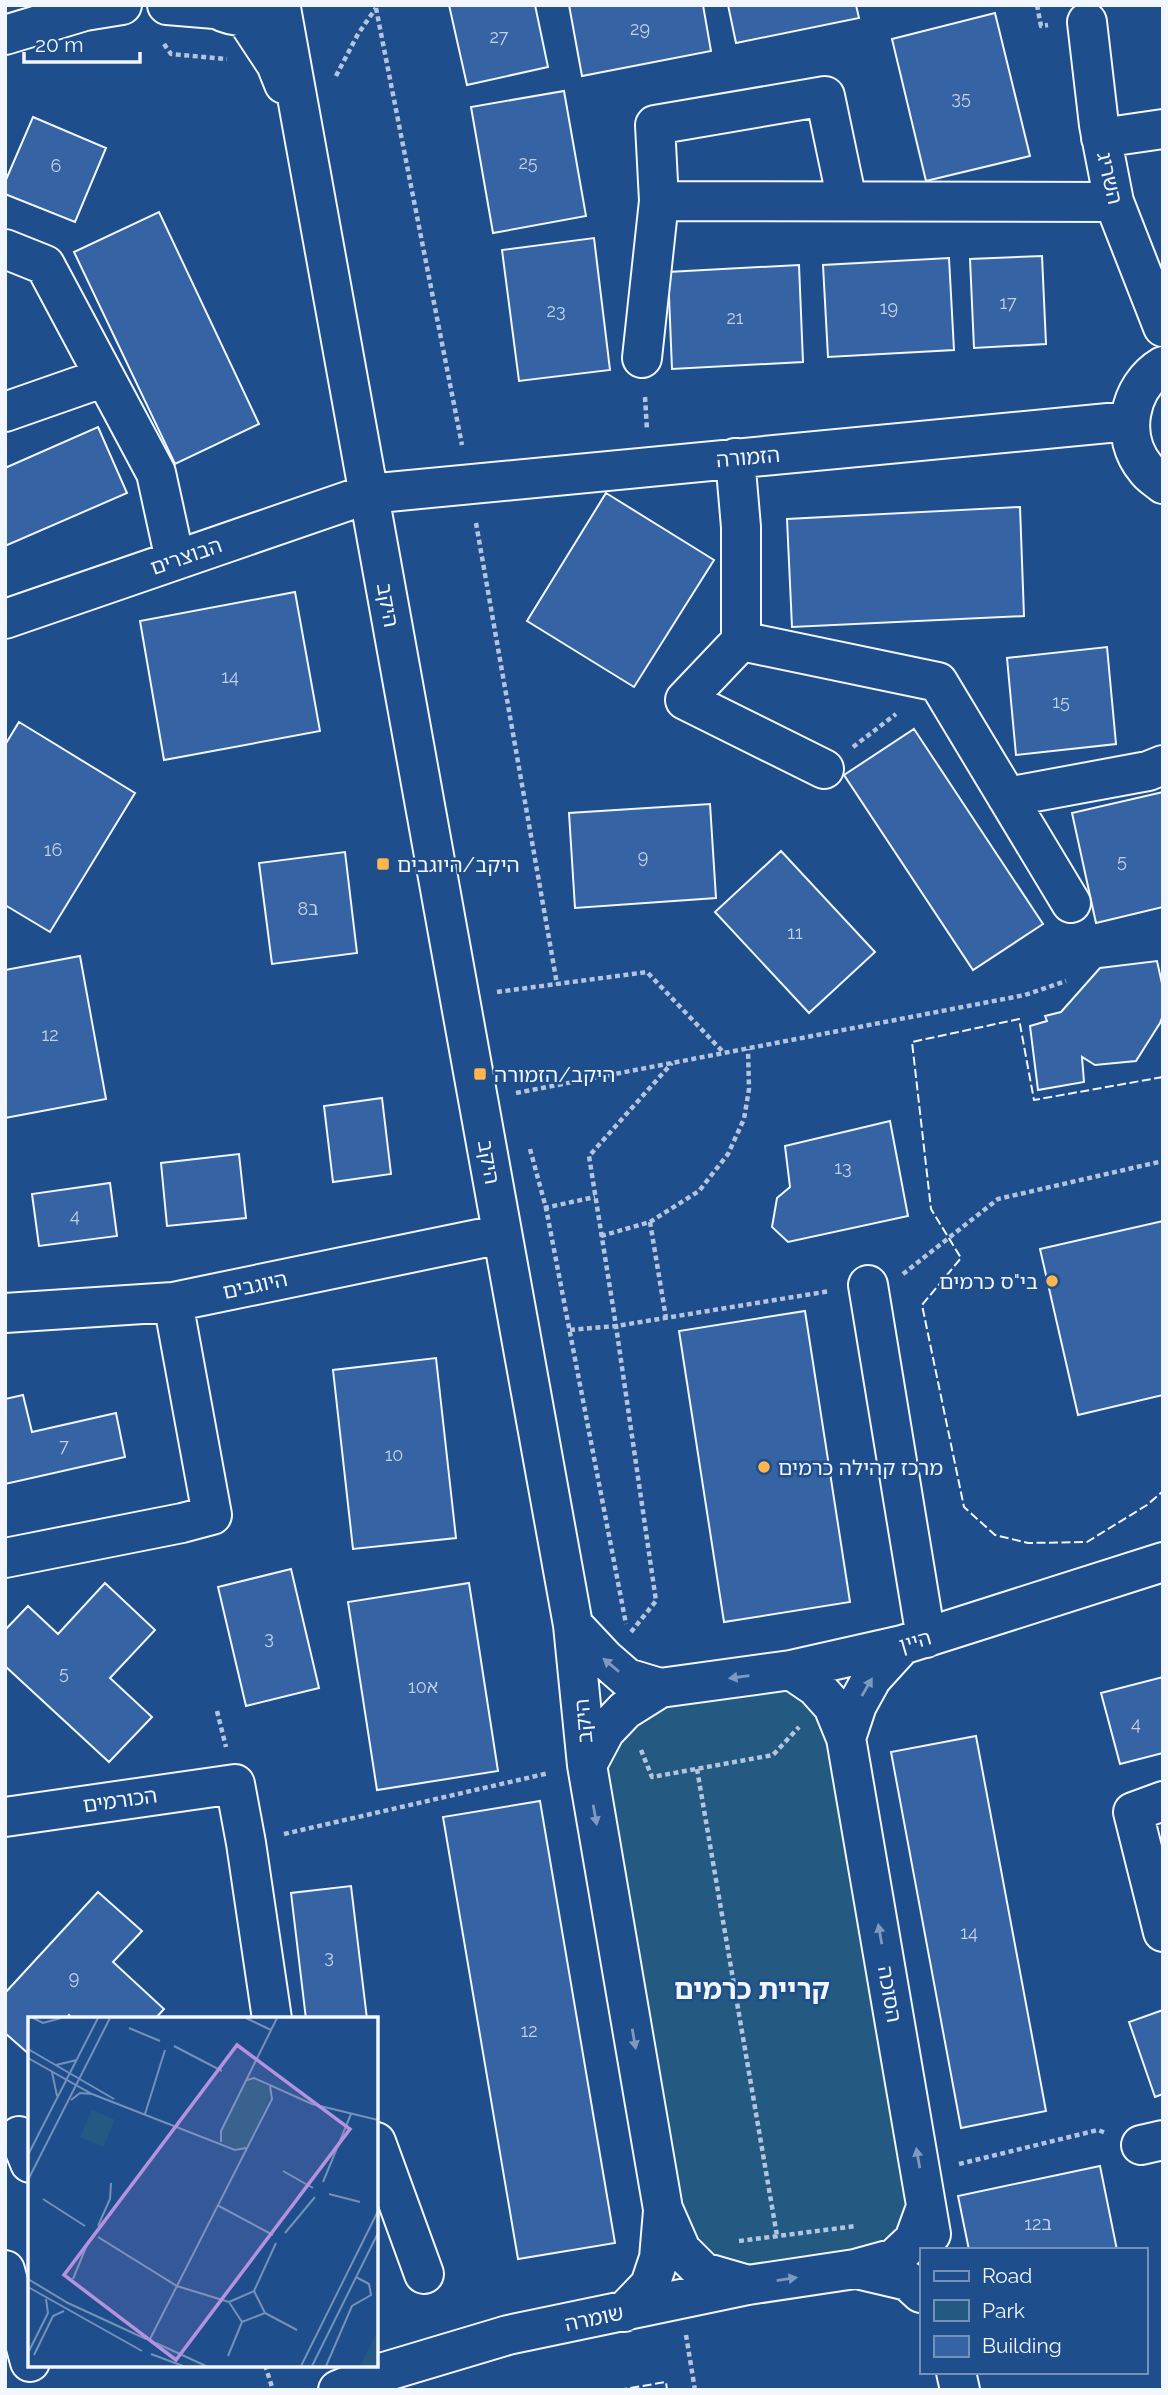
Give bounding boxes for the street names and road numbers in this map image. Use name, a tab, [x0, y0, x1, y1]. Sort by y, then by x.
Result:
street label: השריג	[1092, 149, 1128, 207]
street label: הזמורה	[715, 442, 781, 472]
street label: הבוצרים	[147, 532, 225, 580]
street label: היקב	[372, 581, 404, 629]
street label: היקב	[473, 1138, 505, 1186]
street label: היוגבים	[220, 1266, 290, 1304]
street label: היין	[896, 1625, 934, 1657]
street label: היקב	[569, 1698, 597, 1744]
street label: הכורמים	[81, 1782, 159, 1818]
street label: הסוכה	[873, 1964, 907, 2024]
street label: שומרה	[562, 2300, 626, 2336]

